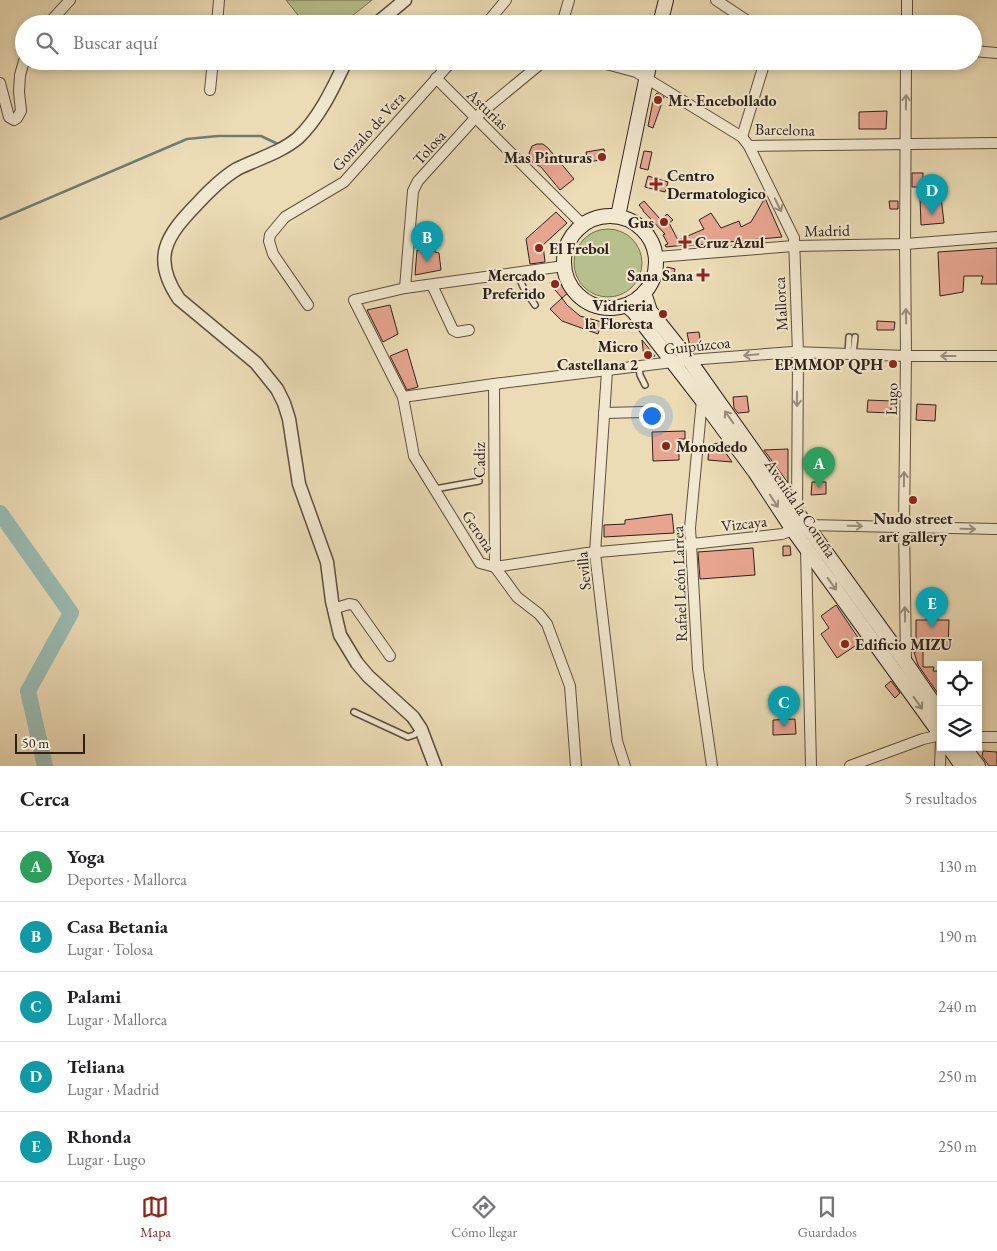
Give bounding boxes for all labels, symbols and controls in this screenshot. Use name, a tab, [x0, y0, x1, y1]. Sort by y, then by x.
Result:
search box	[15, 15, 982, 70]
icon: search	[33, 29, 61, 57]
text: Buscar aquí	[73, 30, 158, 55]
street label: Asturias	[461, 84, 513, 134]
street label: Gonzalo de Vera	[327, 87, 410, 176]
place label: Mr. Encebollado	[668, 90, 777, 111]
marker: Mr. Encebollado	[652, 94, 664, 106]
one-way arrow	[901, 95, 910, 111]
street label: Barcelona	[755, 118, 816, 141]
street label: Tolosa	[408, 125, 451, 169]
place label: Mas Pinturas	[504, 147, 592, 168]
marker: Mas Pinturas	[596, 151, 608, 163]
place label: Centro Dermatologico	[667, 165, 766, 204]
pin: D	[916, 174, 948, 215]
marker: Centro Dermatologico	[649, 177, 663, 191]
one-way arrow	[773, 197, 783, 212]
place label: Gus	[628, 212, 654, 233]
marker: Gus	[658, 216, 670, 228]
street label: Madrid	[804, 220, 851, 241]
pin: B	[411, 221, 443, 262]
place label: Cruz Azul	[695, 232, 765, 253]
marker: Cruz Azul	[679, 236, 691, 248]
place label: El Frebol	[549, 238, 609, 259]
marker: El Frebol	[533, 242, 545, 254]
place label: Mercado Preferido	[482, 265, 545, 304]
place label: Sana Sana	[627, 265, 694, 286]
marker: Sana Sana	[697, 269, 709, 281]
street label: Mallorca	[769, 276, 792, 332]
marker: Mercado Preferido	[549, 278, 561, 290]
place label: Vidrieria la Floresta	[585, 295, 654, 334]
marker: Vidrieria la Floresta	[657, 308, 669, 320]
one-way arrow	[901, 309, 911, 325]
street label: Guipúzcoa	[663, 331, 732, 359]
place label: Micro Castellana 2	[557, 336, 639, 375]
marker: Micro Castellana 2	[642, 349, 654, 361]
one-way arrow	[743, 351, 759, 360]
one-way arrow	[941, 351, 957, 361]
place label: EPMMOP QPH	[774, 354, 883, 375]
marker: EPMMOP QPH	[887, 358, 899, 370]
street label: Lugo	[881, 382, 902, 416]
one-way arrow	[792, 390, 802, 407]
your location	[639, 403, 665, 429]
one-way arrow	[724, 410, 734, 424]
place label: Monodedo	[676, 436, 747, 457]
marker: Monodedo	[660, 440, 672, 452]
street label: Cadiz	[469, 442, 490, 478]
pin: A	[803, 447, 835, 488]
street label: Avenida la Coruña	[761, 455, 841, 561]
one-way arrow	[899, 471, 909, 488]
one-way arrow	[770, 493, 780, 507]
marker: Nudo street art gallery	[907, 494, 919, 506]
street label: Gerona	[457, 506, 500, 557]
place label: Nudo street art gallery	[873, 508, 953, 547]
street label: Vizcaya	[720, 510, 769, 537]
one-way arrow	[846, 522, 862, 531]
one-way arrow	[960, 524, 976, 534]
street label: Rafael León Larrea	[667, 525, 692, 642]
street label: Sevilla	[571, 550, 596, 591]
one-way arrow	[827, 577, 837, 591]
pin: E	[916, 587, 948, 628]
one-way arrow	[901, 606, 910, 622]
place label: Edificio MIZU	[855, 634, 952, 655]
marker: Edificio MIZU	[839, 638, 851, 650]
map controls	[937, 661, 982, 751]
button: locate	[937, 661, 982, 706]
pin: C	[768, 686, 800, 727]
one-way arrow	[913, 696, 923, 710]
button: layers	[937, 706, 982, 751]
scale bar	[15, 731, 85, 754]
text: 50 m	[22, 734, 49, 752]
text: Cerca	[20, 785, 70, 812]
text: 5 resultados	[905, 788, 977, 809]
text: Yoga	[67, 844, 105, 869]
text: A	[30, 856, 42, 877]
text: 130 m	[938, 856, 977, 877]
text: Deportes · Mallorca	[67, 869, 187, 890]
text: Casa Betania	[67, 914, 168, 939]
text: B	[31, 926, 41, 947]
text: 190 m	[938, 926, 977, 947]
text: Lugar · Tolosa	[67, 939, 153, 960]
text: Palami	[67, 984, 121, 1009]
text: C	[30, 996, 42, 1017]
text: 240 m	[938, 996, 977, 1017]
text: Lugar · Mallorca	[67, 1009, 167, 1030]
text: Teliana	[67, 1054, 125, 1079]
text: D	[30, 1066, 42, 1087]
text: 250 m	[938, 1066, 977, 1087]
text: Lugar · Madrid	[67, 1079, 159, 1100]
text: Rhonda	[67, 1124, 131, 1149]
text: E	[31, 1136, 41, 1157]
text: 250 m	[938, 1136, 977, 1157]
text: Lugar · Lugo	[67, 1149, 146, 1170]
tab: Mapa	[140, 1193, 171, 1241]
tab: Cómo llegar	[451, 1193, 517, 1241]
tab: Guardados	[798, 1193, 857, 1241]

